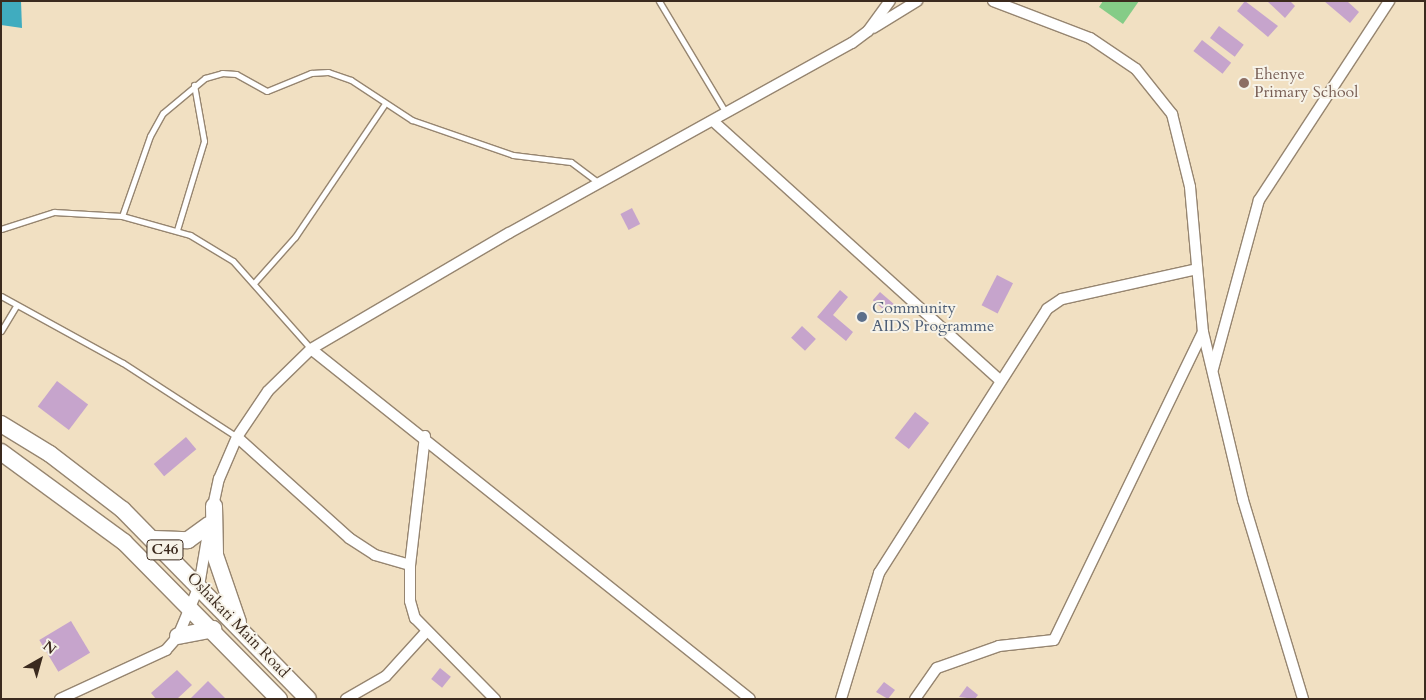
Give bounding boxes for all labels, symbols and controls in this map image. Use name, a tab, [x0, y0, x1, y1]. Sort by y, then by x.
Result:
place label: Ehenye Primary School	[1254, 64, 1358, 102]
marker: Ehenye Primary School	[1238, 77, 1250, 89]
place label: Community AIDS Programme	[872, 298, 994, 336]
marker: Community AIDS Programme	[856, 311, 868, 323]
road number: C46	[146, 538, 184, 562]
street label: Oshakati Main Road	[183, 568, 293, 682]
north arrow	[15, 635, 65, 685]
text: N	[39, 637, 60, 659]

